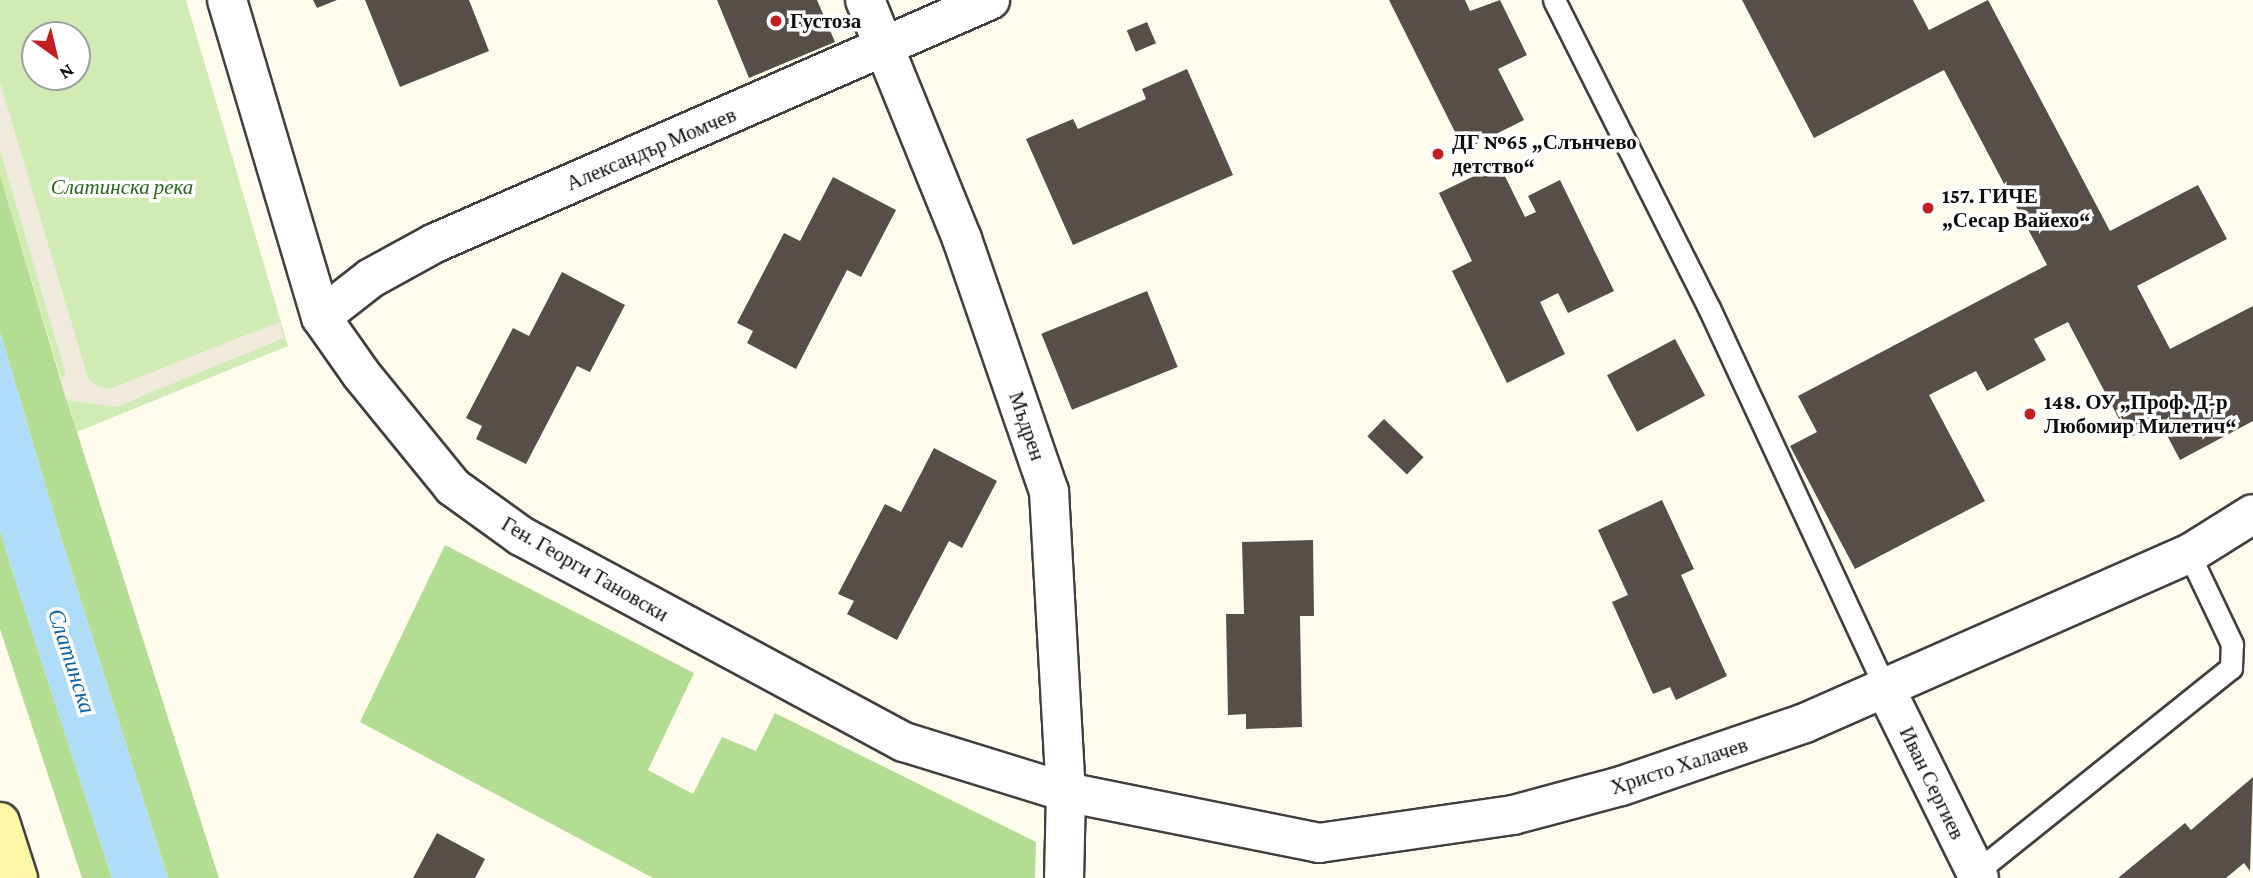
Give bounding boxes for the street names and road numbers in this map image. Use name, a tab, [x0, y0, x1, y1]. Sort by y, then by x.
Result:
street label: Александър Момчев	[562, 102, 740, 196]
street label: Мъдрен	[1003, 388, 1051, 464]
street label: Ген. Георги Тановски	[497, 511, 673, 627]
street label: Иван Сергиев	[1894, 722, 1970, 844]
street label: Христо Халачев	[1607, 732, 1751, 800]

